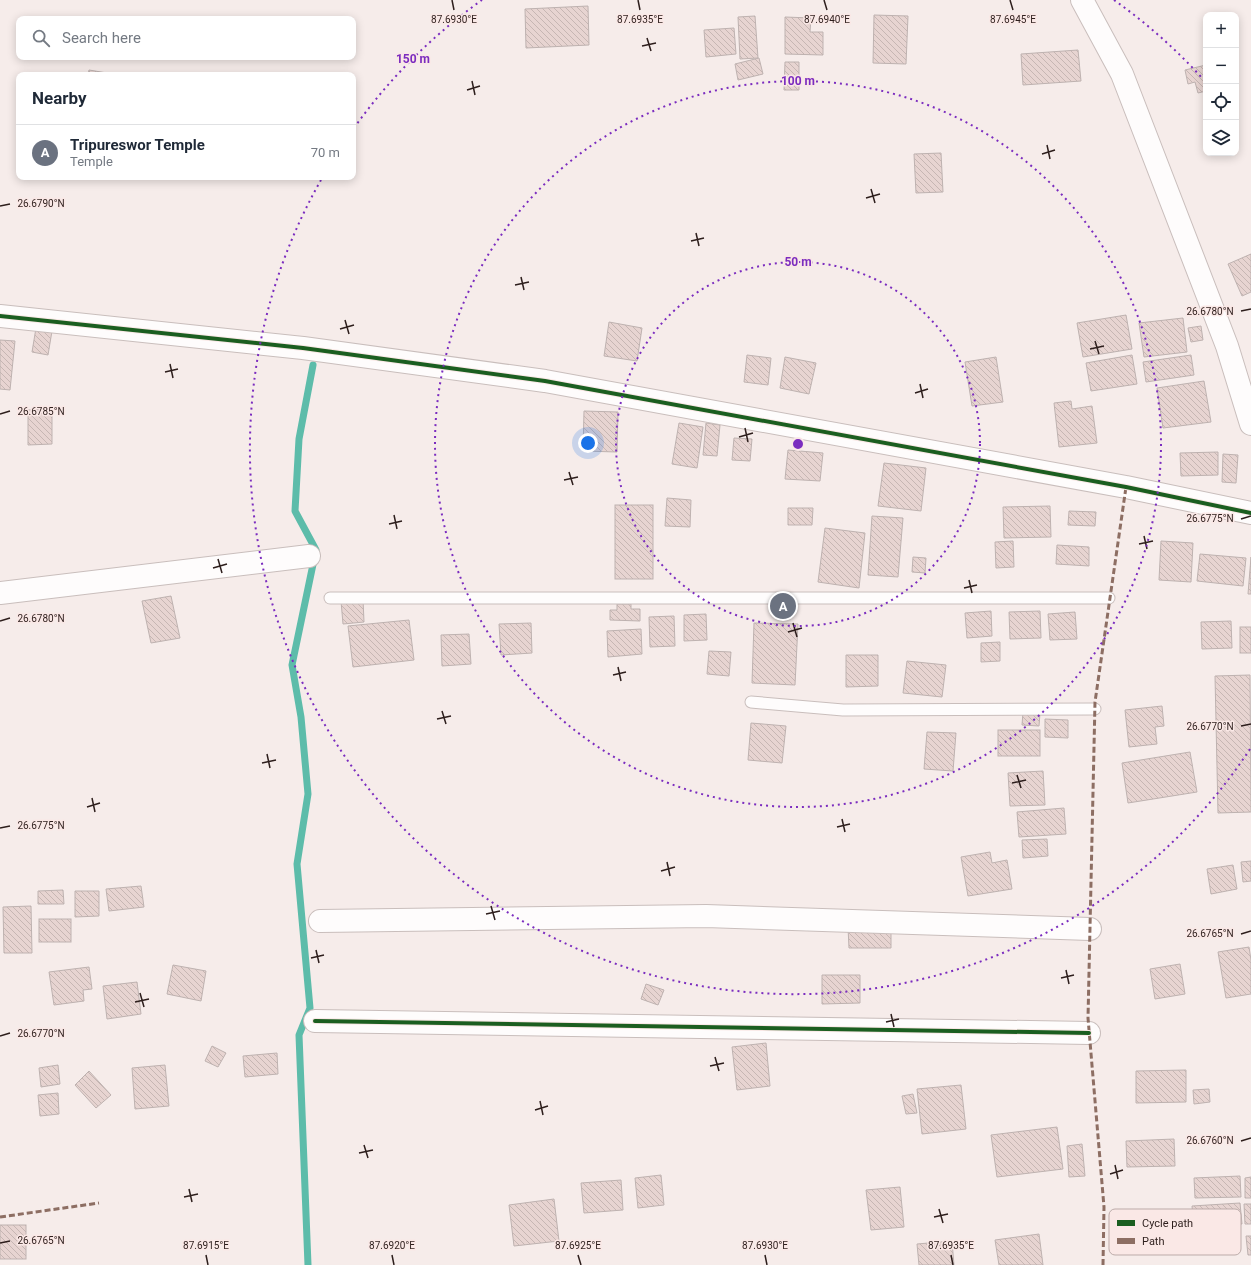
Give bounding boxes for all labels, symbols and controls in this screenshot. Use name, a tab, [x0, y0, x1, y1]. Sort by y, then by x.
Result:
map controls	[1203, 12, 1239, 156]
button: +	[1203, 12, 1239, 48]
text: 87.6930°E	[431, 14, 477, 25]
text: 87.6935°E	[617, 14, 663, 25]
text: 87.6940°E	[804, 14, 850, 25]
text: 87.6945°E	[990, 14, 1036, 25]
search box	[16, 16, 356, 60]
icon: search	[30, 27, 52, 49]
text: Search here	[62, 29, 141, 47]
button: −	[1203, 48, 1239, 84]
text: 150 m	[396, 52, 430, 66]
text: 100 m	[781, 74, 815, 88]
button: locate	[1203, 84, 1239, 120]
text: Nearby	[32, 88, 87, 108]
button: layers	[1203, 120, 1239, 156]
text: Tripureswor Temple	[70, 136, 205, 154]
text: A	[41, 145, 49, 160]
text: 70 m	[311, 145, 340, 160]
text: Temple	[70, 154, 113, 169]
text: 26.6790°N	[17, 198, 65, 209]
text: 50 m	[784, 255, 812, 269]
text: 26.6780°N	[1186, 306, 1234, 317]
text: 26.6785°N	[17, 406, 65, 417]
your location	[578, 433, 598, 453]
centre of rings	[791, 437, 805, 451]
text: 26.6775°N	[1186, 513, 1234, 524]
pin: A	[770, 591, 796, 621]
text: 26.6780°N	[17, 613, 65, 624]
text: 26.6770°N	[1186, 721, 1234, 732]
text: 26.6775°N	[17, 820, 65, 831]
text: 26.6765°N	[1186, 928, 1234, 939]
text: 26.6770°N	[17, 1028, 65, 1039]
text: 26.6760°N	[1186, 1135, 1234, 1146]
legend	[1109, 1209, 1241, 1255]
text: Cycle path	[1142, 1217, 1193, 1230]
text: 26.6765°N	[17, 1235, 65, 1246]
text: Path	[1142, 1235, 1165, 1248]
text: 87.6915°E	[183, 1240, 229, 1251]
text: 87.6920°E	[369, 1240, 415, 1251]
text: 87.6925°E	[555, 1240, 601, 1251]
text: 87.6930°E	[742, 1240, 788, 1251]
text: 87.6935°E	[928, 1240, 974, 1251]

